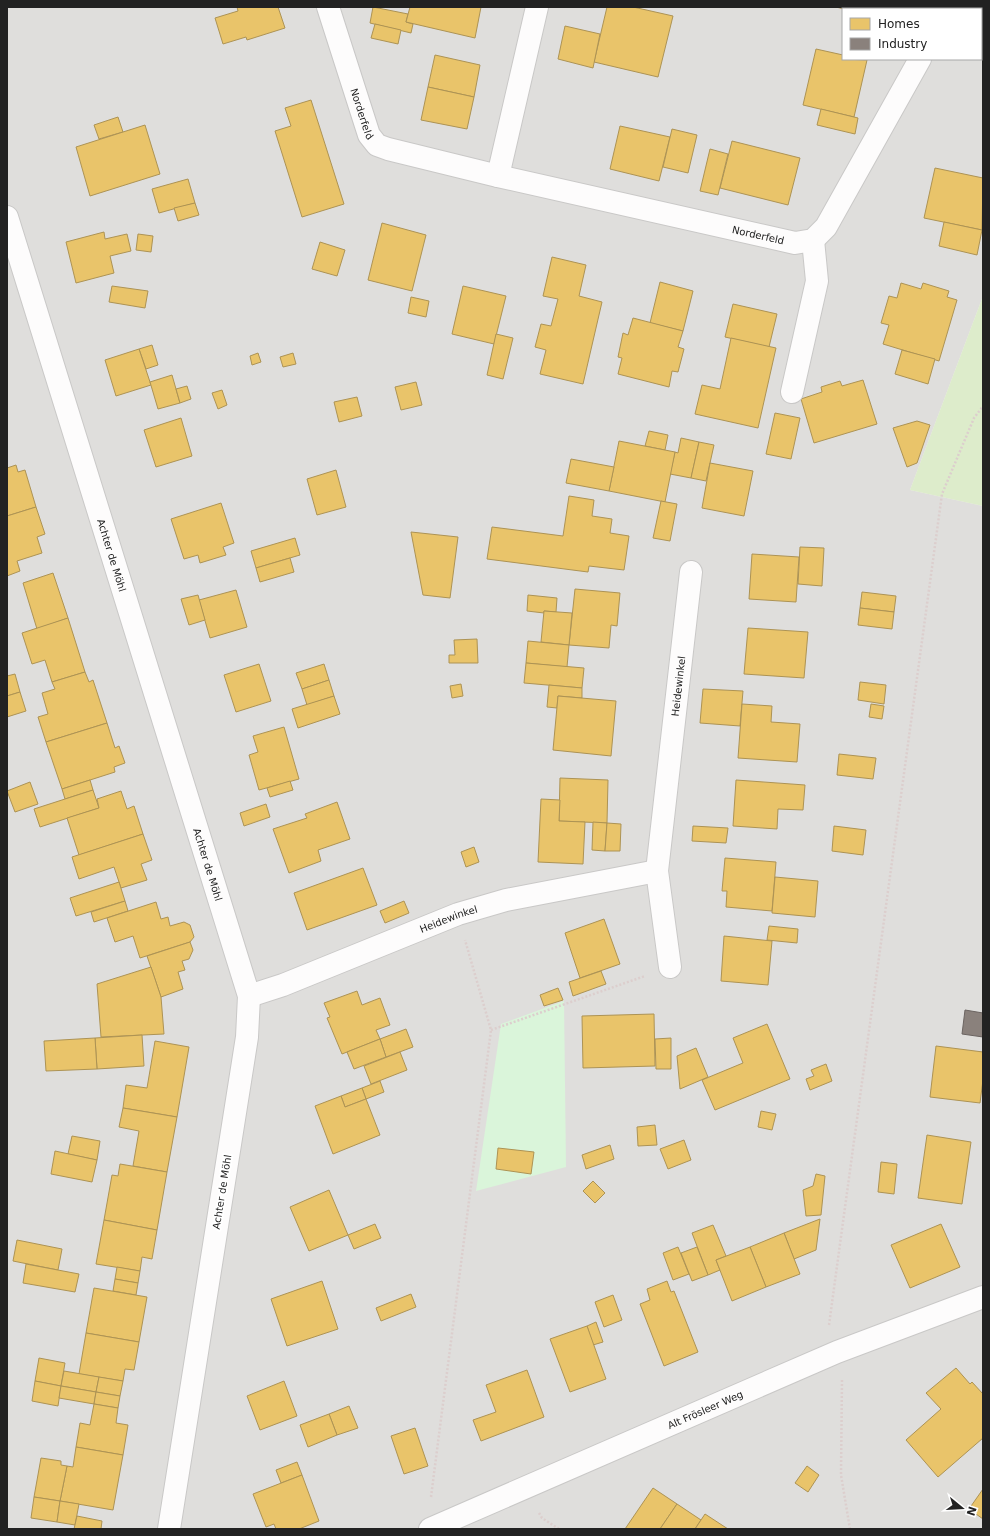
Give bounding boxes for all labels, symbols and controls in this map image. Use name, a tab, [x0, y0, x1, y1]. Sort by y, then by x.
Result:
legend	[842, 8, 982, 60]
text: Homes	[878, 17, 920, 31]
text: Industry	[878, 37, 927, 51]
street label: Norderfeld	[349, 87, 376, 142]
street label: Norderfeld	[731, 224, 785, 246]
street label: Achter de Möhl	[96, 517, 128, 593]
street label: Heidewinkel	[669, 655, 687, 717]
street label: Achter de Möhl	[192, 827, 225, 902]
street label: Heidewinkel	[418, 903, 478, 934]
street label: Achter de Möhl	[211, 1154, 233, 1230]
street label: Alt Frösleer Weg	[666, 1388, 745, 1431]
north arrow	[942, 1488, 982, 1528]
text: N	[963, 1505, 979, 1517]

